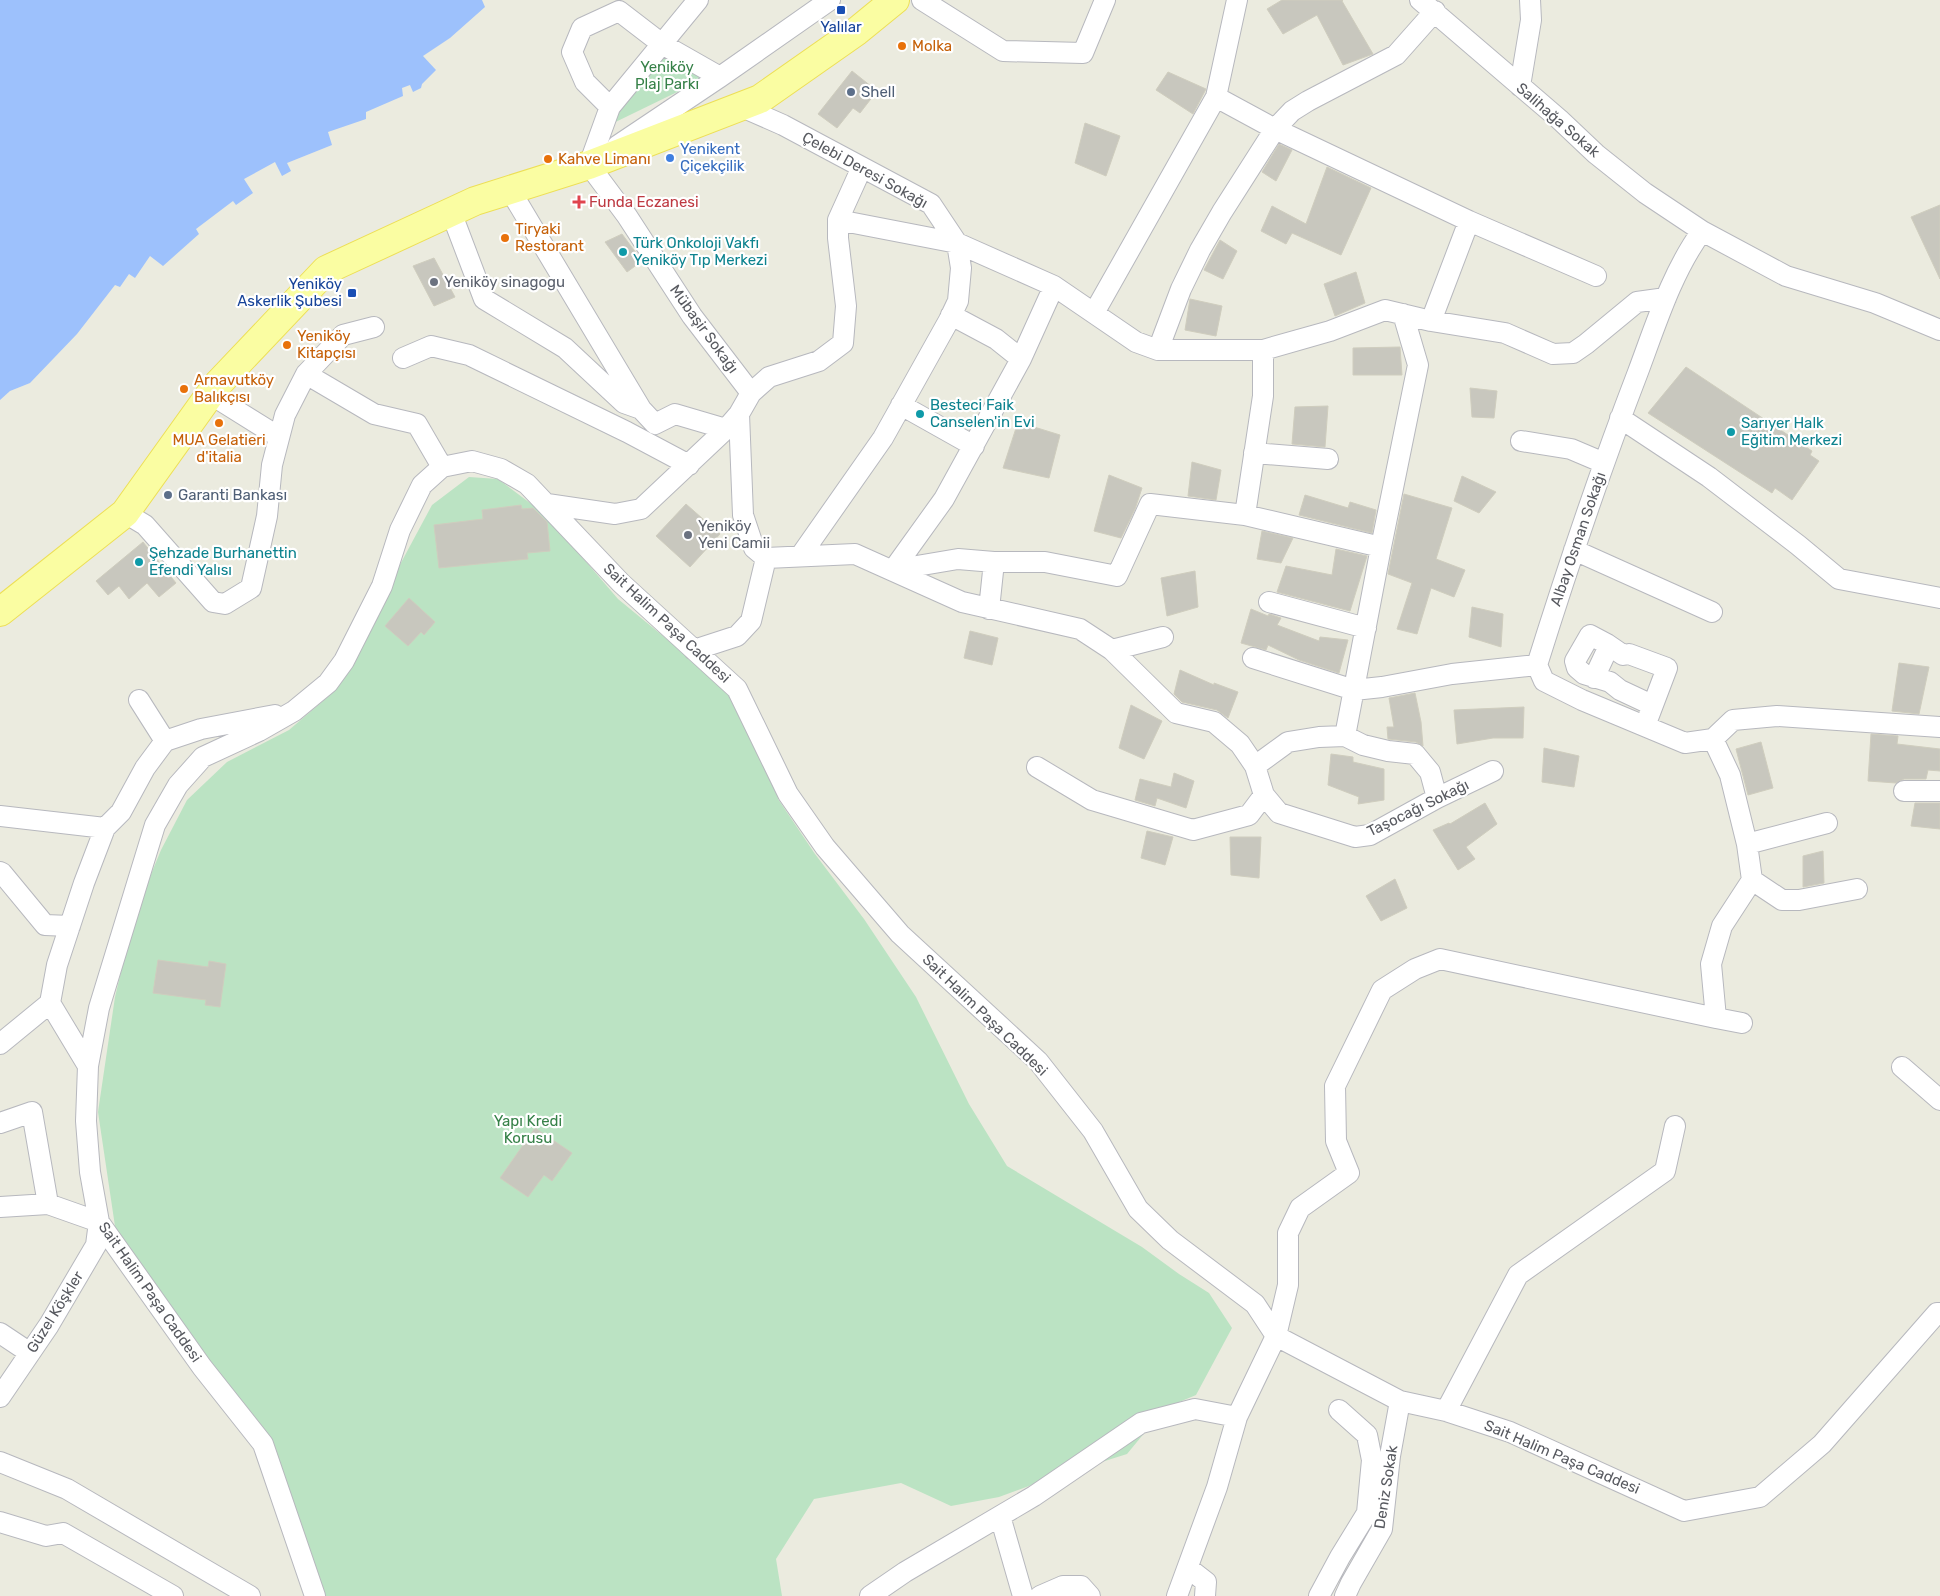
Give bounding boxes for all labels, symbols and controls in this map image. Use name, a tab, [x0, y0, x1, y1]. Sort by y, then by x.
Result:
marker: Yalılar	[835, 4, 847, 16]
place label: Yalılar	[820, 18, 862, 36]
place label: Molka	[912, 37, 952, 55]
marker: Molka	[896, 40, 908, 52]
park label: Yeniköy Plaj Parkı	[635, 58, 699, 93]
street label: Salihağa Sokak	[1513, 79, 1604, 161]
place label: Shell	[861, 83, 895, 101]
marker: Shell	[845, 86, 857, 98]
street label: Çelebi Deresi Sokağı	[799, 128, 931, 212]
place label: Yenikent Çiçekçilik	[680, 140, 745, 175]
place label: Kahve Limanı	[558, 150, 651, 168]
marker: Yenikent Çiçekçilik	[664, 152, 676, 164]
marker: Kahve Limanı	[542, 153, 554, 165]
place label: Funda Eczanesi	[589, 193, 699, 211]
marker: Funda Eczanesi	[573, 196, 585, 208]
place label: Tiryaki Restorant	[515, 220, 584, 255]
marker: Tiryaki Restorant	[499, 232, 511, 244]
place label: Türk Onkoloji Vakfı Yeniköy Tıp Merkezi	[633, 234, 767, 269]
marker: Türk Onkoloji Vakfı Yeniköy Tıp Merkezi	[617, 246, 629, 258]
place label: Yeniköy sinagogu	[444, 273, 565, 291]
place label: Yeniköy Askerlik Şubesi	[237, 275, 342, 310]
marker: Yeniköy sinagogu	[428, 276, 440, 288]
street label: Mübaşir Sokağı	[666, 281, 742, 377]
marker: Yeniköy Askerlik Şubesi	[346, 287, 358, 299]
place label: Yeniköy Kitapçısı	[297, 327, 356, 362]
marker: Yeniköy Kitapçısı	[281, 339, 293, 351]
place label: Arnavutköy Balıkçısı	[194, 371, 274, 406]
marker: Arnavutköy Balıkçısı	[178, 383, 190, 395]
place label: Besteci Faik Canselen'in Evi	[930, 396, 1035, 431]
marker: Besteci Faik Canselen'in Evi	[914, 408, 926, 420]
place label: Sarıyer Halk Eğitim Merkezi	[1741, 414, 1842, 449]
marker: MUA Gelatieri d'italia	[213, 417, 225, 429]
marker: Sarıyer Halk Eğitim Merkezi	[1725, 426, 1737, 438]
place label: MUA Gelatieri d'italia	[172, 431, 266, 466]
street label: Albay Osman Sokağı	[1547, 469, 1609, 609]
place label: Garanti Bankası	[178, 486, 287, 504]
marker: Garanti Bankası	[162, 489, 174, 501]
place label: Yeniköy Yeni Camii	[698, 517, 770, 552]
marker: Yeniköy Yeni Camii	[682, 529, 694, 541]
place label: Şehzade Burhanettin Efendi Yalısı	[149, 544, 297, 579]
marker: Şehzade Burhanettin Efendi Yalısı	[133, 556, 145, 568]
street label: Sait Halim Paşa Caddesi	[600, 559, 734, 687]
street label: Taşocağı Sokağı	[1364, 776, 1472, 840]
street label: Sait Halim Paşa Caddesi	[919, 950, 1051, 1080]
park label: Yapı Kredi Korusu	[494, 1112, 562, 1147]
street label: Sait Halim Paşa Caddesi	[95, 1218, 205, 1366]
street label: Güzel Köşkler	[23, 1268, 87, 1356]
street label: Sait Halim Paşa Caddesi	[1482, 1416, 1642, 1498]
street label: Deniz Sokak	[1371, 1444, 1402, 1530]

